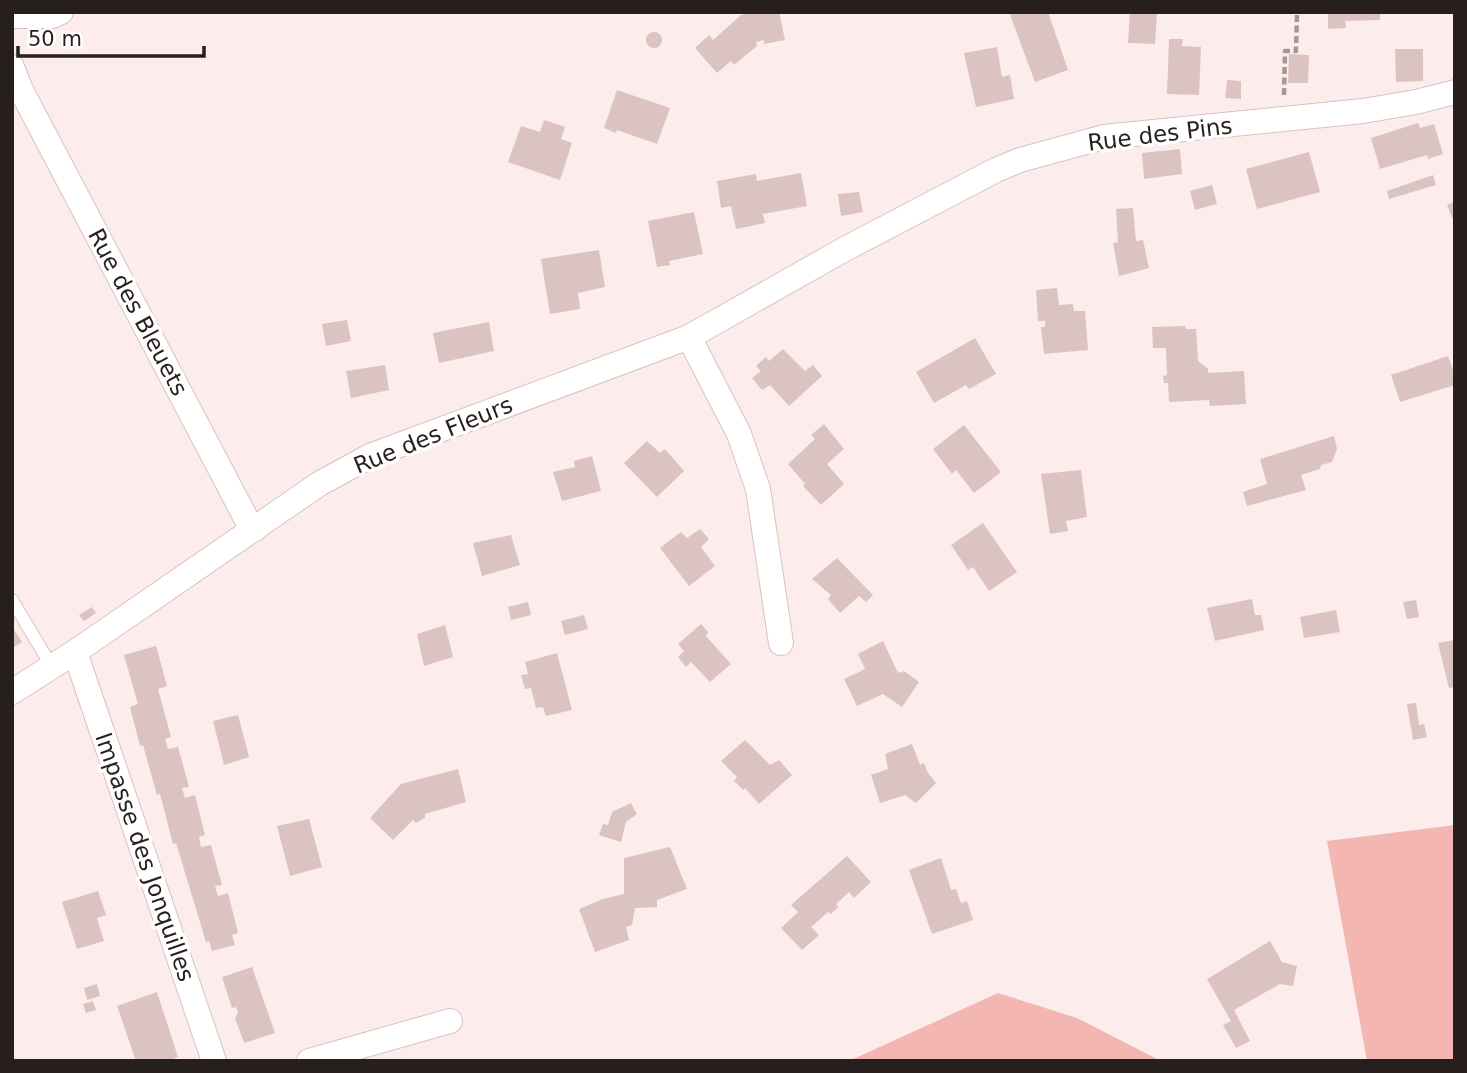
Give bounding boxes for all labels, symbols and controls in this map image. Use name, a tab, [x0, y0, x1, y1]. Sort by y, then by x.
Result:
scale bar	[18, 14, 203, 58]
text: 50 m	[28, 27, 82, 51]
street label: Rue des Pins	[1086, 112, 1234, 156]
street label: Rue des Bleuets	[83, 224, 193, 400]
street label: Rue des Fleurs	[350, 391, 516, 479]
street label: Impasse des Jonquilles	[90, 729, 200, 985]

